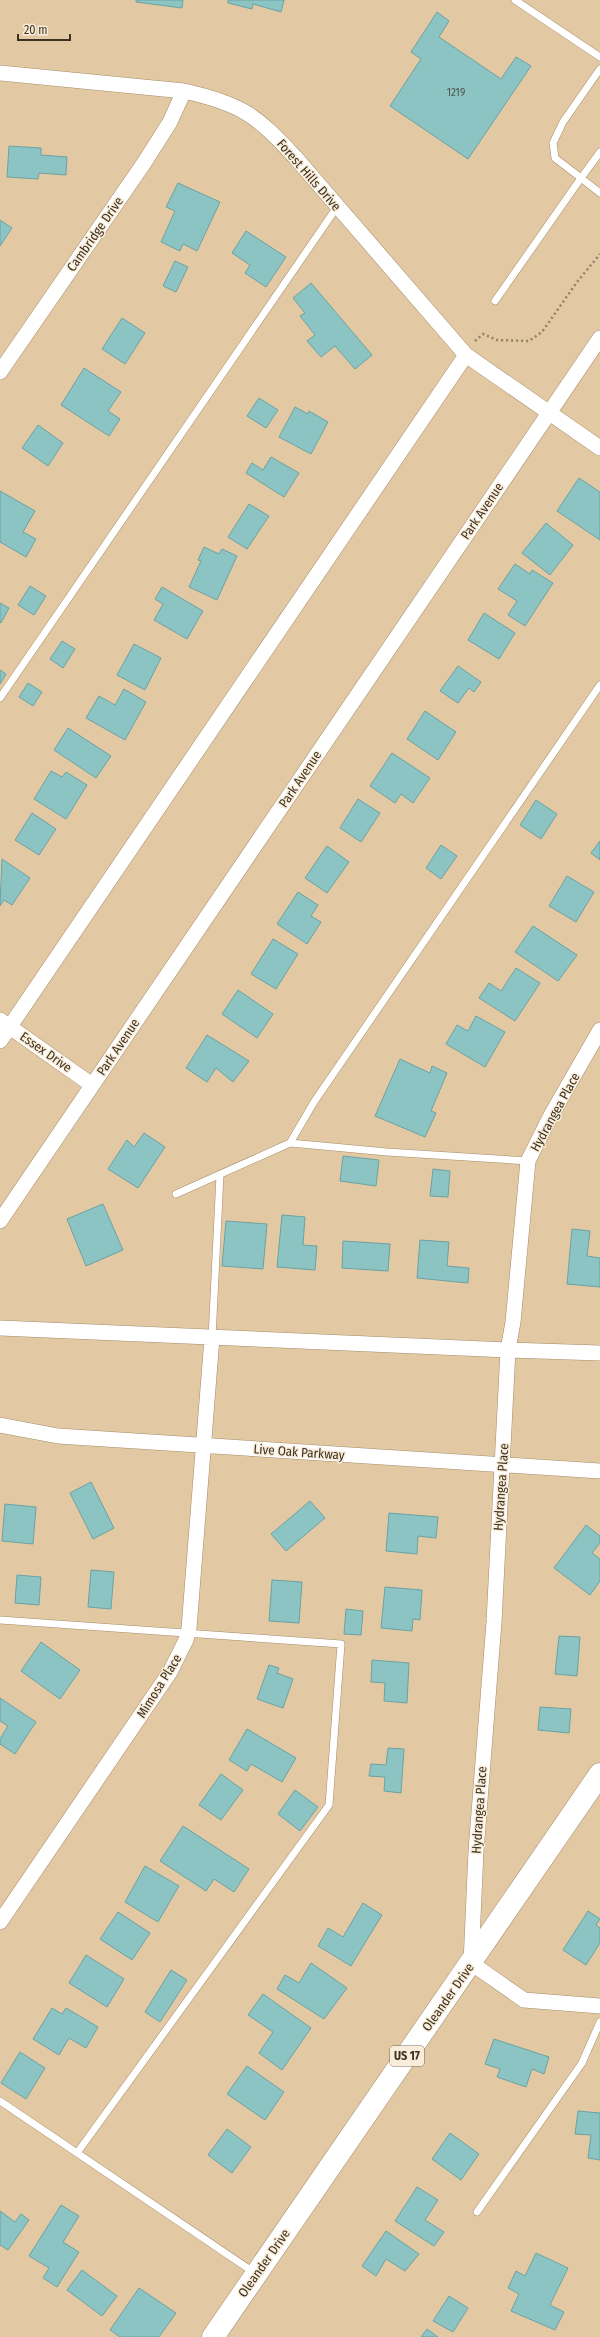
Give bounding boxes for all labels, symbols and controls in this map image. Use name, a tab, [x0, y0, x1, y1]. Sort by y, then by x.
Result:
scale bar	[18, 16, 70, 42]
text: 20 m	[24, 23, 48, 37]
house number: 1219	[447, 86, 465, 99]
street label: Forest Hills Drive	[274, 136, 344, 214]
street label: Cambridge Drive	[64, 194, 126, 274]
street label: Park Avenue	[458, 480, 506, 542]
street label: Park Avenue	[276, 748, 324, 810]
street label: Park Avenue	[94, 1016, 142, 1078]
street label: Essex Drive	[17, 1029, 75, 1075]
street label: Hydrangea Place	[527, 1070, 583, 1154]
street label: Live Oak Parkway	[253, 1441, 345, 1463]
street label: Hydrangea Place	[490, 1443, 512, 1531]
street label: Mimosa Place	[133, 1651, 185, 1721]
street label: Hydrangea Place	[468, 1766, 490, 1854]
street label: Oleander Drive	[419, 1960, 477, 2034]
road number: US 17	[390, 2046, 424, 2066]
street label: Oleander Drive	[235, 2226, 293, 2300]

